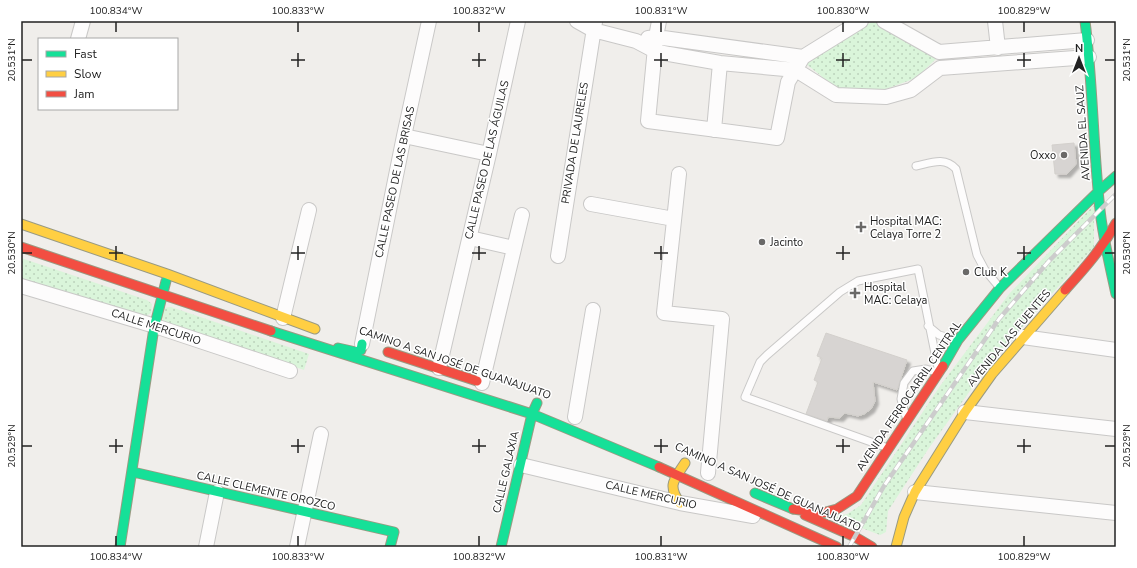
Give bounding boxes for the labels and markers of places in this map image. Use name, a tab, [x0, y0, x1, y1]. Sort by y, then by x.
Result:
place label: Oxxo	[1030, 148, 1056, 163]
marker: Oxxo	[1059, 150, 1069, 160]
place label: Hospital MAC: Celaya Torre 2	[870, 214, 942, 242]
marker: Hospital MAC: Celaya Torre 2	[855, 221, 867, 233]
place label: Jacinto	[769, 235, 803, 250]
marker: Jacinto	[757, 237, 767, 247]
place label: Club K	[974, 265, 1008, 280]
marker: Club K	[961, 267, 971, 277]
place label: Hospital MAC: Celaya	[864, 280, 927, 308]
marker: Hospital MAC: Celaya	[849, 287, 861, 299]

